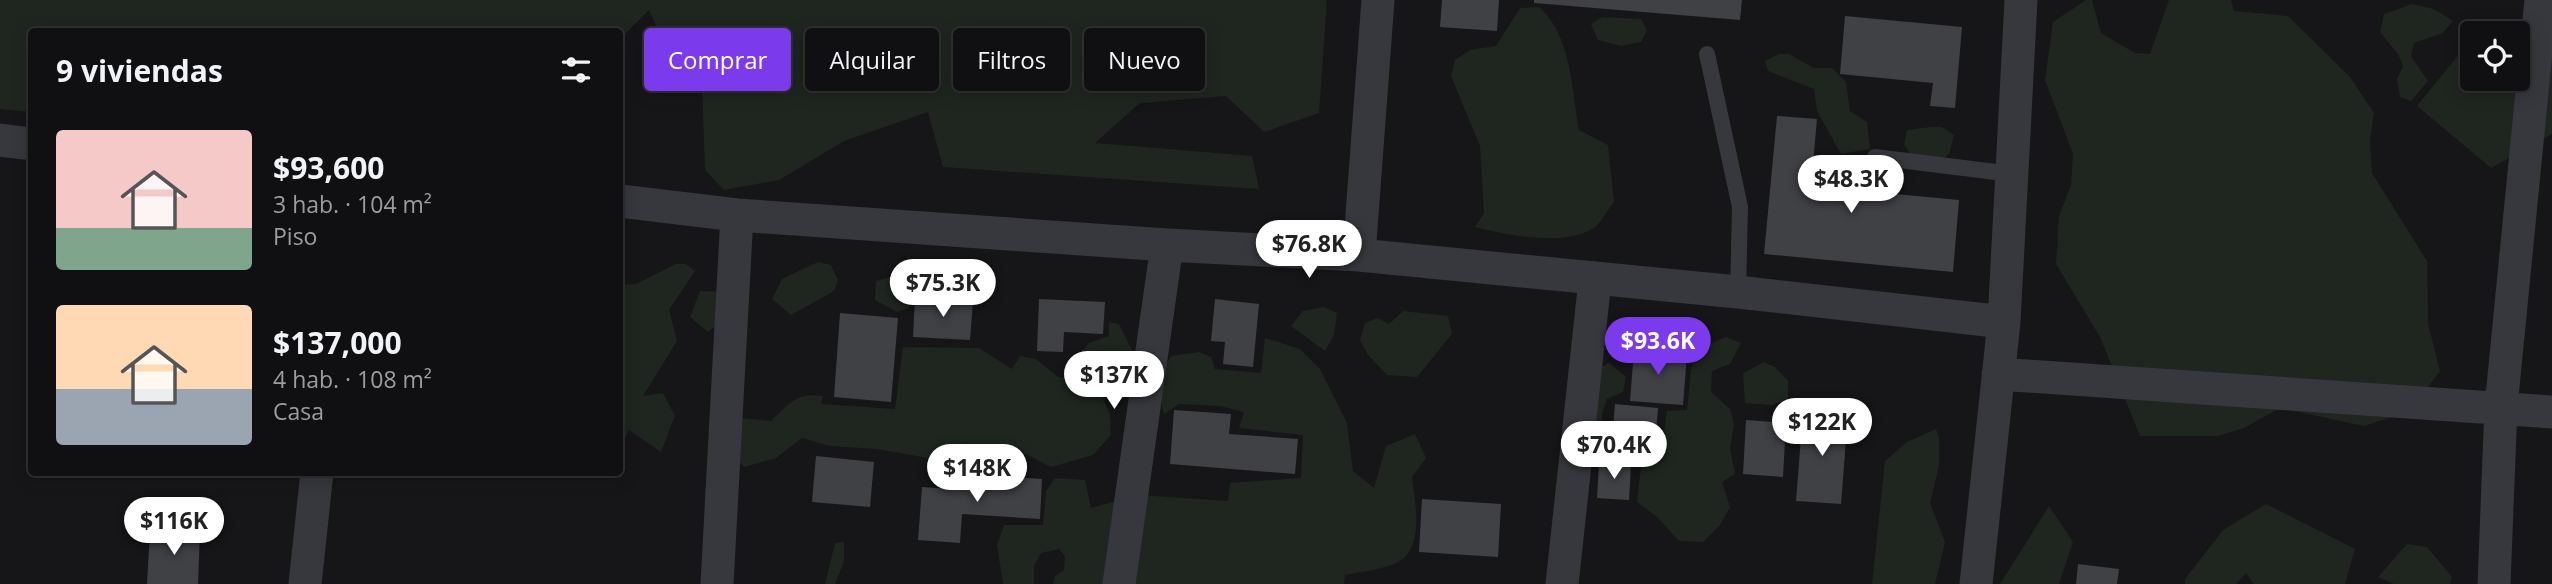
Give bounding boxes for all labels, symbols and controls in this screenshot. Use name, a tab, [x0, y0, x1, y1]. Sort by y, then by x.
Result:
map controls	[2460, 21, 2530, 91]
button: locate	[2460, 21, 2530, 91]
chip: Comprar	[644, 28, 791, 91]
chip: Alquilar	[805, 28, 939, 91]
chip: Filtros	[953, 28, 1070, 91]
chip: Nuevo	[1084, 28, 1205, 91]
text: 9 viviendas	[56, 50, 223, 91]
icon: filters	[557, 51, 595, 89]
text: $93,600	[273, 147, 384, 188]
pin: $48.3K	[1794, 156, 1908, 215]
icon: home	[112, 158, 196, 242]
text: $48.3K	[1814, 162, 1888, 194]
text: 3 hab. · 104 m²	[273, 188, 432, 220]
text: Piso	[273, 220, 317, 252]
pin: $76.8K	[1252, 220, 1366, 280]
text: $76.8K	[1272, 227, 1346, 259]
pin: $75.3K	[886, 260, 1000, 319]
text: $75.3K	[906, 266, 980, 298]
pin: $93.6K	[1601, 318, 1715, 377]
text: $137,000	[273, 322, 402, 363]
text: $93.6K	[1621, 324, 1695, 356]
icon: home	[112, 333, 196, 417]
pin: $137K	[1065, 352, 1163, 411]
text: $137K	[1080, 358, 1148, 390]
text: 4 hab. · 108 m²	[273, 363, 432, 395]
text: Casa	[273, 395, 324, 427]
pin: $122K	[1773, 398, 1871, 458]
text: $122K	[1788, 405, 1856, 437]
pin: $70.4K	[1557, 421, 1671, 481]
text: $70.4K	[1577, 428, 1651, 460]
pin: $148K	[928, 444, 1026, 504]
text: $148K	[943, 451, 1011, 483]
pin: $116K	[125, 498, 223, 557]
text: $116K	[140, 504, 208, 536]

